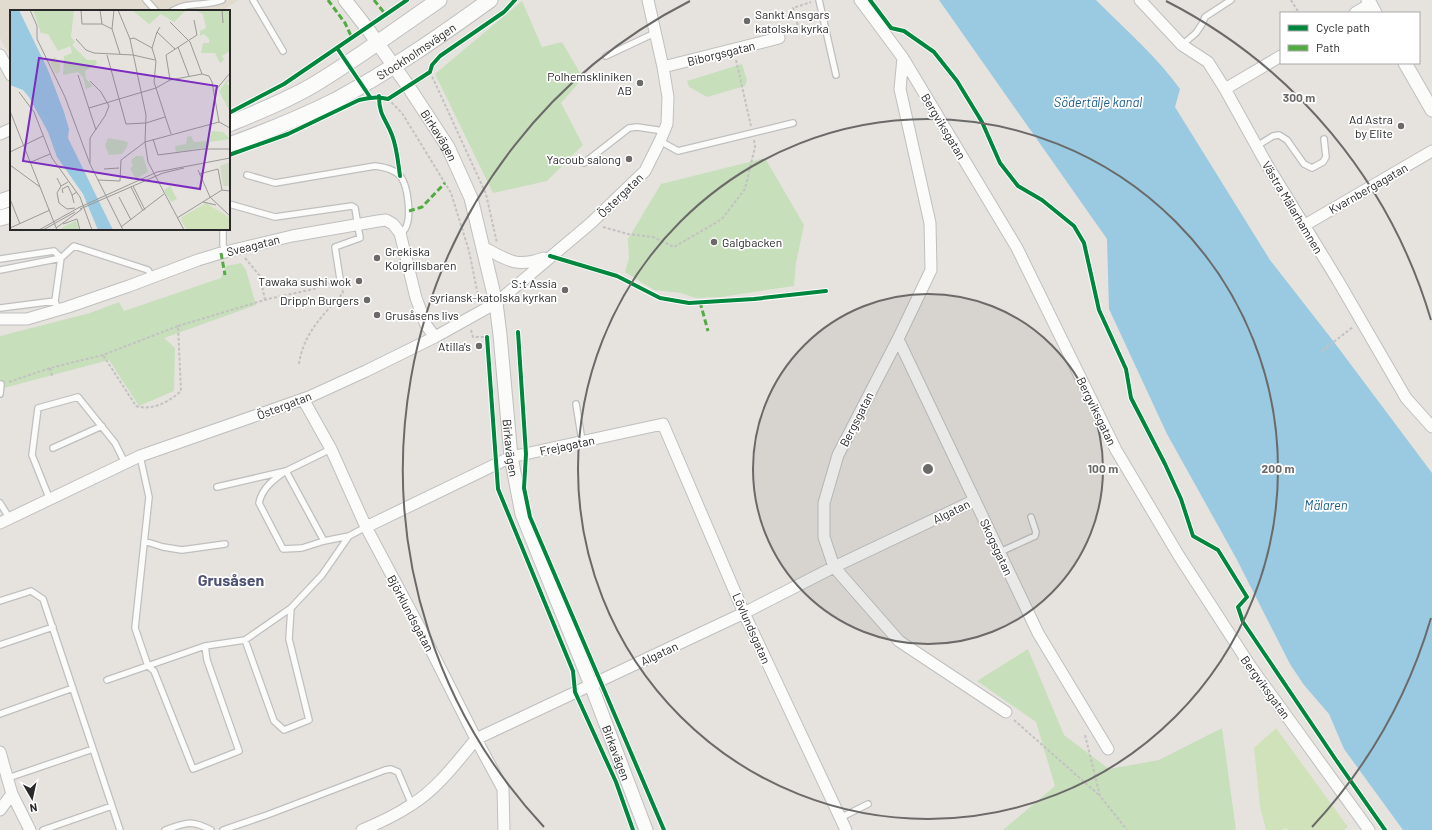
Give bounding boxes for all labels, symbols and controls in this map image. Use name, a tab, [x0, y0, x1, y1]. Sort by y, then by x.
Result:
place label: Sankt Ansgars katolska kyrka	[755, 7, 830, 35]
inset map	[10, 10, 230, 230]
legend	[1280, 12, 1420, 64]
marker: Sankt Ansgars katolska kyrka	[742, 16, 752, 26]
street label: Stockholmsvägen	[374, 20, 458, 82]
text: Cycle path	[1316, 20, 1370, 34]
street label: Biborgsgatan	[686, 38, 756, 68]
text: Path	[1316, 40, 1340, 54]
place label: Polhemskliniken AB	[547, 69, 632, 97]
marker: Polhemskliniken AB	[635, 78, 645, 88]
street label: Bergviksgatan	[919, 90, 969, 162]
text: 300 m	[1283, 90, 1315, 104]
water label: Södertälje kanal	[1054, 94, 1142, 110]
street label: Birkavägen	[418, 107, 460, 163]
place label: Ad Astra by Elite	[1349, 112, 1393, 140]
marker: Ad Astra by Elite	[1396, 121, 1406, 131]
place label: Yacoub salong	[546, 152, 621, 166]
marker: Yacoub salong	[624, 154, 634, 164]
street label: Västra Mälarhamnen	[1260, 158, 1326, 256]
street label: Kvarnbergagatan	[1326, 160, 1410, 216]
street label: Östergatan	[594, 170, 646, 220]
street label: Sveagatan	[225, 232, 281, 258]
place label: Galgbacken	[722, 235, 782, 249]
marker: Galgbacken	[709, 237, 719, 247]
place label: Grekiska Kolgrillsbaren	[385, 244, 456, 272]
marker: Grekiska Kolgrillsbaren	[372, 253, 382, 263]
place label: Tawaka sushi wok	[258, 274, 351, 288]
marker: Tawaka sushi wok	[354, 276, 364, 286]
place label: S:t Assia syriansk-katolska kyrkan	[430, 276, 557, 304]
marker: S:t Assia syriansk-katolska kyrkan	[560, 285, 570, 295]
place label: Dripp'n Burgers	[280, 293, 359, 307]
marker: Dripp'n Burgers	[362, 295, 372, 305]
place label: Grusåsens livs	[385, 308, 459, 322]
marker: Grusåsens livs	[372, 310, 382, 320]
place label: Atilla's	[438, 339, 471, 353]
marker: Atilla's	[474, 341, 484, 351]
street label: Bergviksgatan	[1074, 374, 1120, 448]
street label: Östergatan	[255, 388, 313, 422]
street label: Bergsgatan	[836, 389, 876, 449]
street label: Birkavägen	[501, 418, 522, 478]
street label: Frejagatan	[538, 432, 596, 458]
text: 100 m	[1088, 461, 1118, 475]
text: 200 m	[1262, 461, 1294, 475]
centre of rings	[921, 462, 935, 476]
street label: Algatan	[930, 496, 972, 526]
water label: Mälaren	[1304, 497, 1348, 513]
street label: Skogsgatan	[978, 516, 1016, 578]
district label: Grusåsen	[198, 570, 264, 589]
street label: Björklundsgatan	[385, 572, 437, 654]
street label: Lövlundsgatan	[730, 590, 774, 666]
street label: Algatan	[638, 638, 680, 668]
street label: Bergviksgatan	[1238, 653, 1294, 721]
street label: Birkavägen	[600, 723, 633, 782]
north arrow	[12, 778, 52, 818]
text: N	[29, 801, 38, 815]

